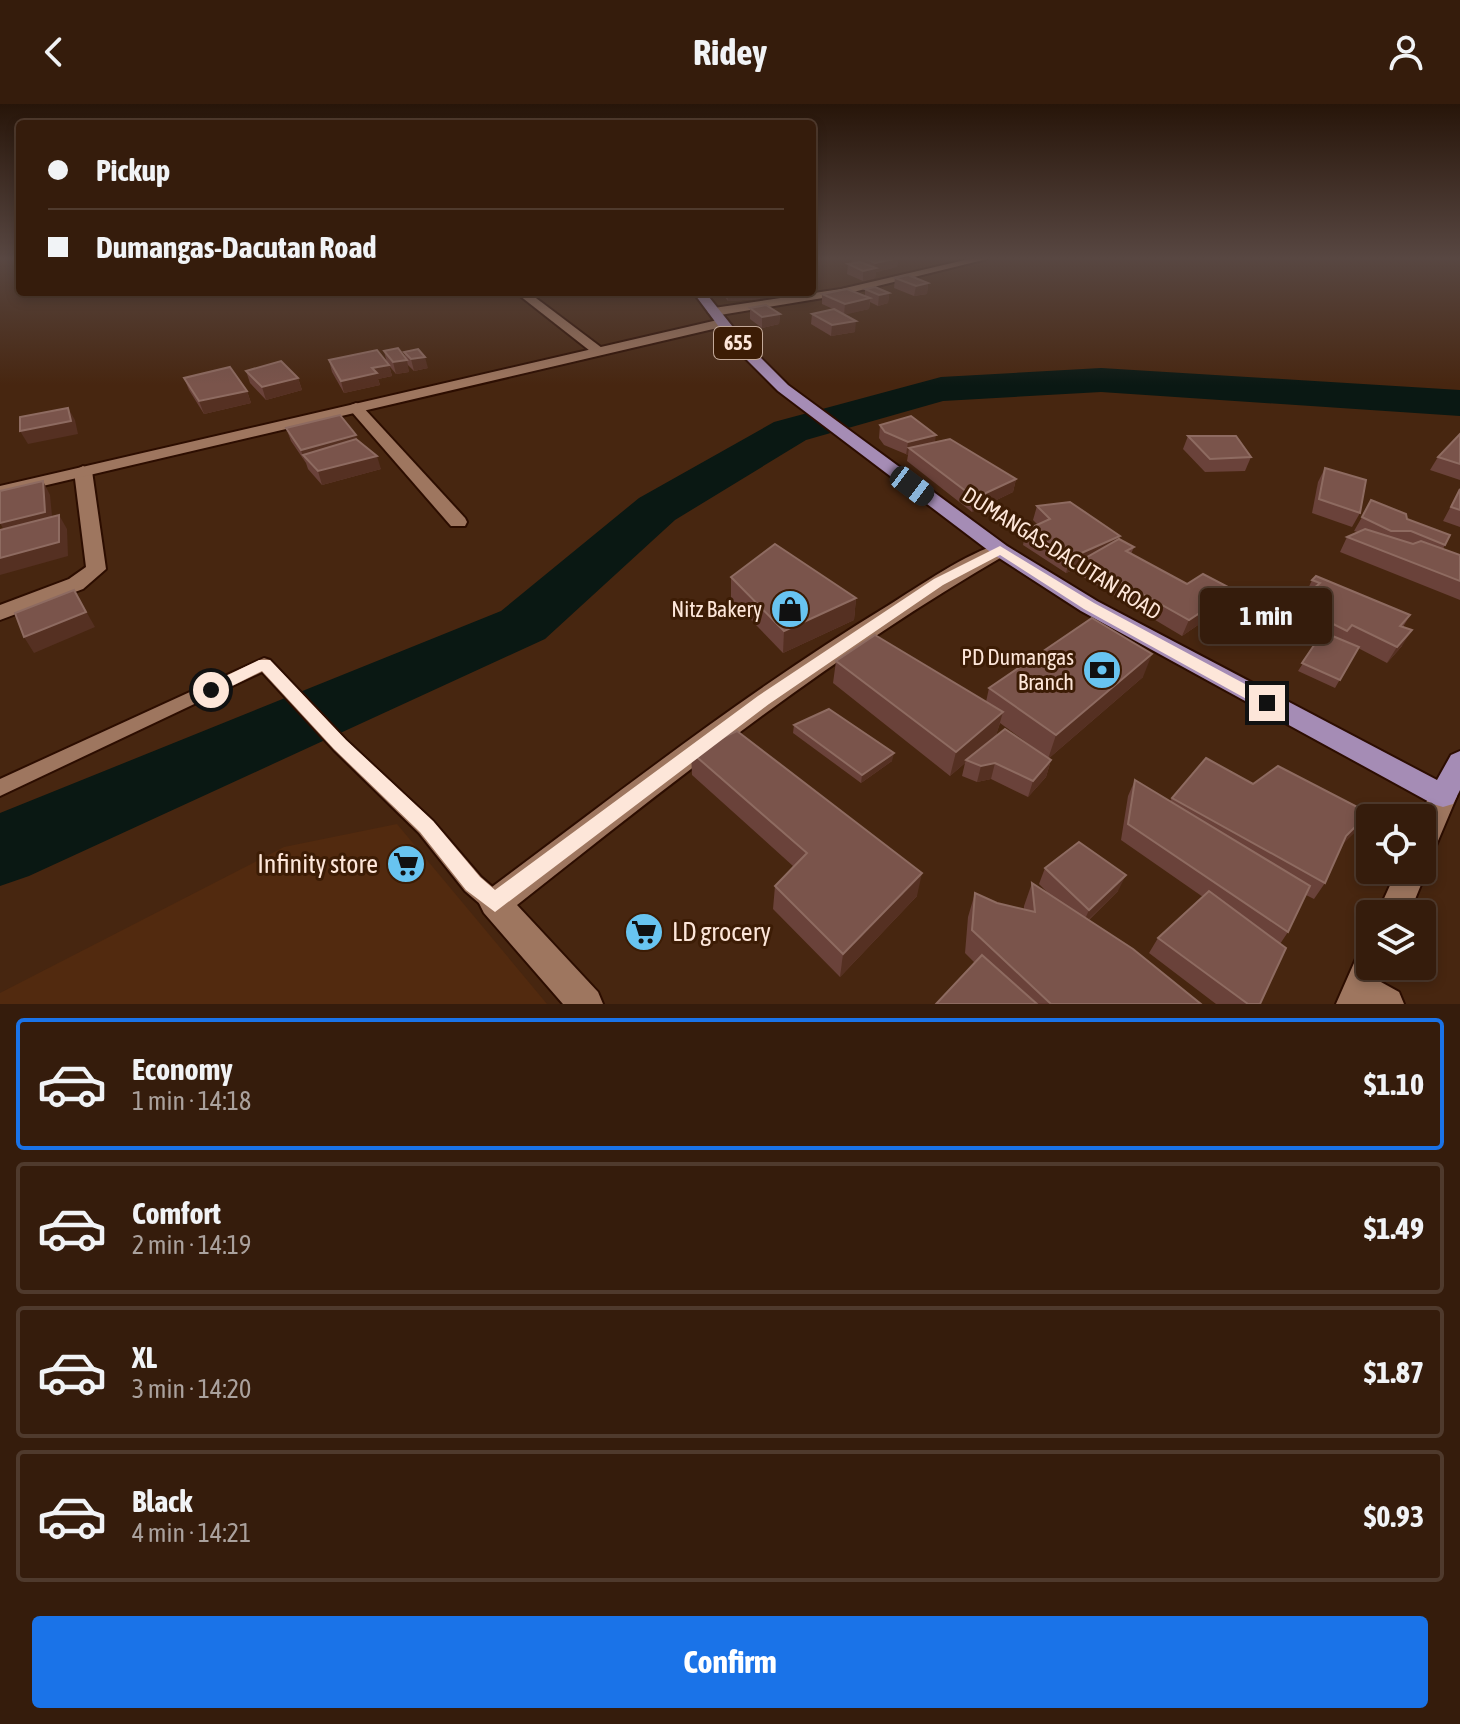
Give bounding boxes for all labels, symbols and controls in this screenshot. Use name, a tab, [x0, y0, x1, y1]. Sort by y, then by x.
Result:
icon: back	[32, 30, 76, 74]
icon: person	[1384, 30, 1428, 74]
text: Ridey	[693, 31, 767, 73]
text: Pickup	[96, 153, 170, 187]
text: Dumangas-Dacutan Road	[96, 230, 377, 264]
road number: 655	[714, 327, 762, 359]
car	[886, 462, 938, 510]
street label: DUMANGAS-DACUTAN ROAD	[958, 481, 1166, 625]
callout: 1 min	[1201, 587, 1333, 643]
shop icon: Nitz Bakery	[769, 588, 811, 630]
place label: Nitz Bakery	[671, 596, 762, 622]
text: 1 min	[1239, 601, 1293, 631]
place label: PD Dumangas Branch	[961, 644, 1074, 695]
bank icon: PD Dumangas Branch	[1081, 649, 1123, 691]
route start	[193, 672, 229, 708]
route end	[1249, 685, 1285, 721]
map controls	[1356, 804, 1436, 980]
button: locate	[1356, 804, 1436, 884]
supermarket icon: Infinity store	[385, 843, 427, 885]
place label: Infinity store	[257, 849, 378, 879]
button: layers	[1356, 900, 1436, 980]
supermarket icon: LD grocery	[623, 911, 665, 953]
place label: LD grocery	[672, 917, 771, 947]
icon: car	[36, 1048, 108, 1120]
text: Economy	[132, 1052, 233, 1086]
text: $1.10	[1364, 1067, 1424, 1101]
text: 1 min · 14:18	[132, 1086, 251, 1116]
icon: car	[36, 1192, 108, 1264]
text: Comfort	[132, 1196, 221, 1230]
text: $1.49	[1364, 1211, 1424, 1245]
text: 2 min · 14:19	[132, 1230, 251, 1260]
icon: car	[36, 1336, 108, 1408]
text: XL	[132, 1340, 157, 1374]
text: $1.87	[1364, 1355, 1424, 1389]
text: 3 min · 14:20	[132, 1374, 251, 1404]
icon: car	[36, 1480, 108, 1552]
text: Black	[132, 1484, 192, 1518]
text: $0.93	[1364, 1499, 1424, 1533]
text: 4 min · 14:21	[132, 1518, 251, 1548]
button: Confirm	[32, 1616, 1428, 1708]

